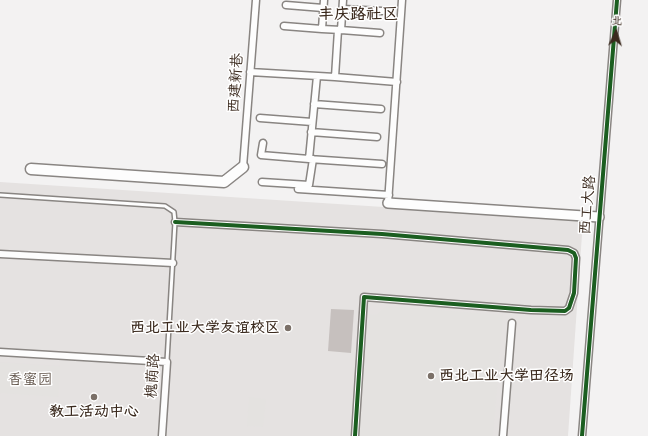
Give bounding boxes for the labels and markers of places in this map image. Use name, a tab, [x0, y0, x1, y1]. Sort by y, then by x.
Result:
place label: 西北工业大学友谊校区	[130, 319, 280, 337]
marker: 西北工业大学友谊校区	[283, 323, 293, 333]
place label: 西北工业大学田径场	[439, 367, 574, 385]
marker: 西北工业大学田径场	[426, 371, 436, 381]
marker: 教工活动中心	[89, 392, 99, 402]
place label: 教工活动中心	[49, 403, 139, 421]

